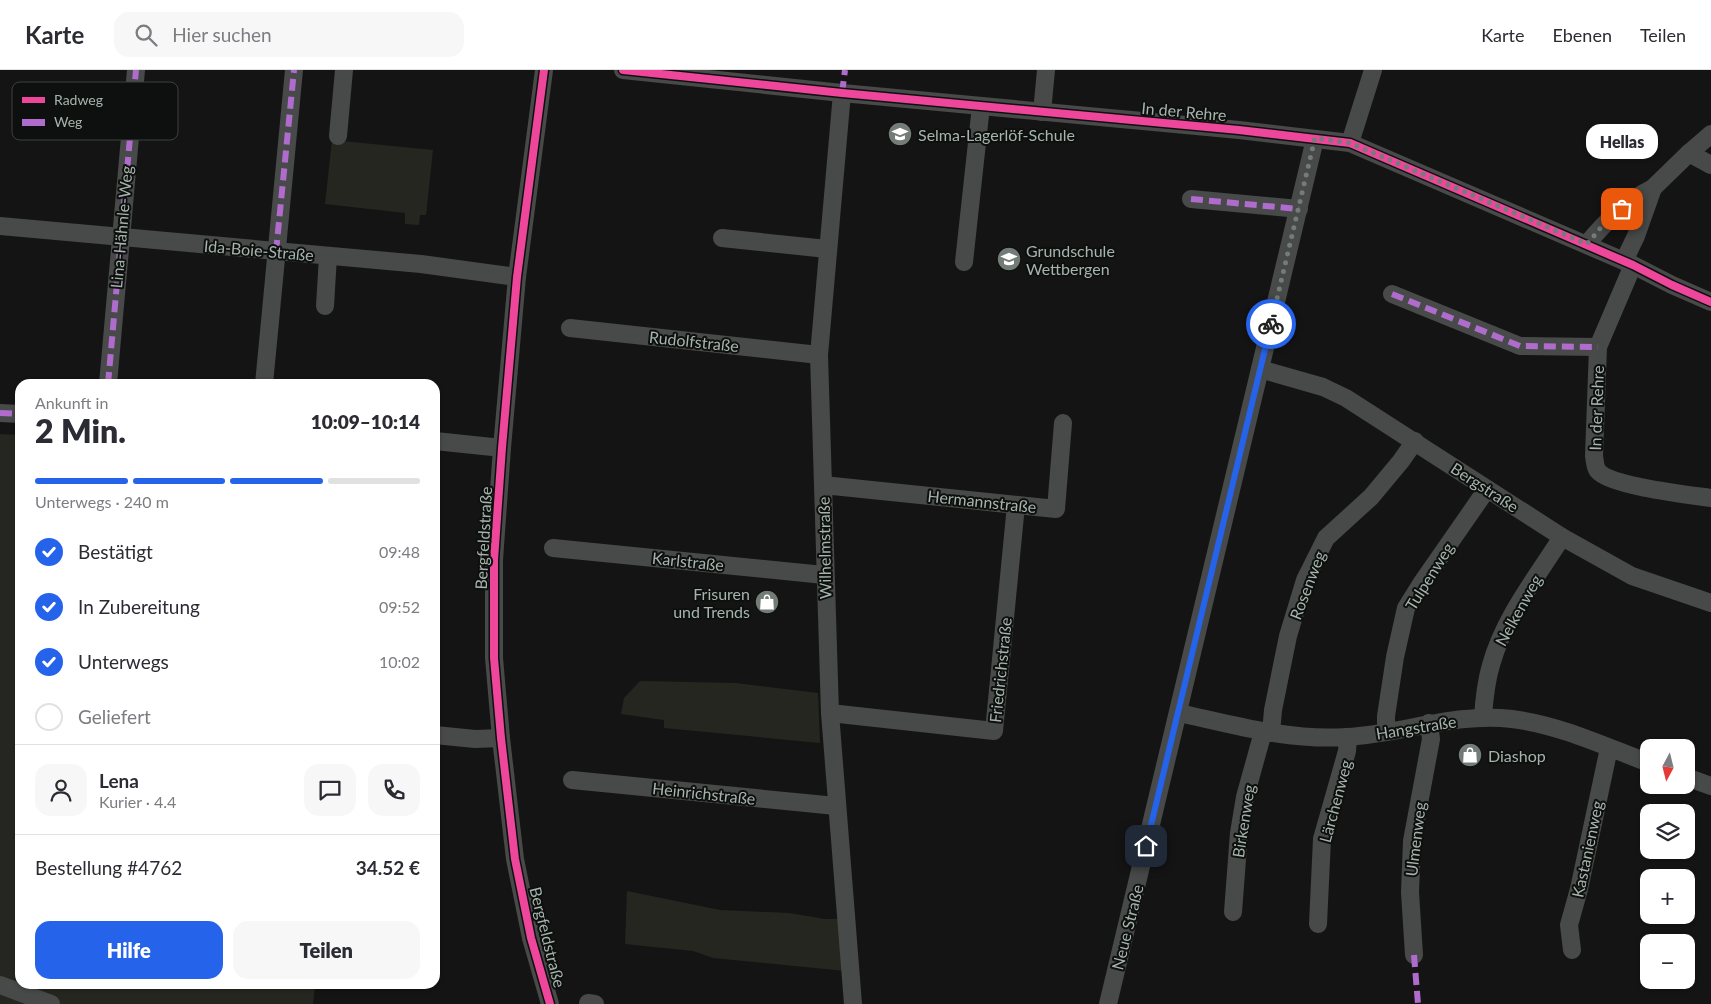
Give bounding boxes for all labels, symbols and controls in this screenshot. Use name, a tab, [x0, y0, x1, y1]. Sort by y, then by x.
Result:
search box	[114, 12, 464, 57]
text: Karte	[25, 20, 84, 49]
icon: search	[132, 21, 160, 49]
text: Hier suchen	[172, 23, 272, 46]
text: Karte	[1481, 24, 1524, 46]
text: Ebenen	[1552, 24, 1612, 46]
text: Teilen	[1640, 24, 1686, 46]
legend	[12, 82, 178, 140]
text: Radweg	[54, 91, 103, 108]
street label: In der Rehre	[1141, 98, 1227, 124]
text: Weg	[54, 113, 82, 130]
school or university icon: Selma-Lagerlöf-Schule	[887, 121, 913, 147]
callout: Hellas	[1586, 124, 1658, 159]
place label: Selma-Lagerlöf-Schule	[918, 125, 1075, 144]
text: Hellas	[1600, 132, 1644, 151]
street label: Lina-Hähnle-Weg	[106, 165, 136, 289]
pin	[1601, 188, 1643, 230]
icon: bag	[1608, 195, 1636, 223]
street label: Ida-Boie-Straße	[203, 236, 315, 264]
place label: Grundschule Wettbergen	[1026, 241, 1115, 278]
school or university icon: Grundschule Wettbergen	[996, 246, 1022, 272]
courier	[1246, 299, 1296, 349]
icon: bike	[1257, 310, 1285, 338]
street label: Rudolfstraße	[648, 327, 740, 355]
street label: In der Rehre	[1585, 365, 1607, 451]
text: Ankunft in	[35, 393, 108, 412]
text: 10:09–10:14	[311, 410, 420, 433]
text: 2 Min.	[35, 411, 126, 450]
street label: Bergstraße	[1448, 458, 1522, 516]
street label: Bergfeldstraße	[471, 486, 495, 590]
street label: Hermannstraße	[927, 486, 1037, 516]
text: Unterwegs · 240 m	[35, 492, 169, 511]
street label: Wilhelmstraße	[814, 497, 834, 599]
icon: check	[35, 538, 63, 566]
street label: Tulpenweg	[1401, 539, 1457, 613]
text: Bestätigt	[78, 540, 153, 563]
text: 09:48	[379, 542, 420, 561]
street label: Karlstraße	[651, 548, 725, 574]
street label: Rosenweg	[1285, 548, 1329, 622]
street label: Nelkenweg	[1491, 571, 1545, 649]
place label: Frisuren und Trends	[673, 584, 750, 621]
shop icon: Frisuren und Trends	[754, 589, 780, 615]
icon: check	[35, 593, 63, 621]
text: In Zubereitung	[78, 595, 200, 618]
text: 09:52	[379, 597, 420, 616]
street label: Friedrichstraße	[985, 616, 1015, 724]
icon: check	[35, 648, 63, 676]
text: Unterwegs	[78, 650, 169, 673]
text: 10:02	[379, 652, 420, 671]
text: Geliefert	[78, 705, 151, 728]
street label: Hangstraße	[1374, 711, 1458, 743]
north arrow	[1640, 739, 1695, 794]
map controls	[1640, 739, 1695, 989]
shop icon: Diashop	[1457, 742, 1483, 768]
place label: Diashop	[1488, 746, 1546, 765]
street label: Lärchenweg	[1315, 758, 1355, 844]
button: person	[35, 764, 87, 816]
button: chat	[304, 764, 356, 816]
button: phone	[368, 764, 420, 816]
text: Lena	[99, 769, 139, 792]
street label: Heinrichstraße	[652, 778, 756, 808]
street label: Birkenweg	[1228, 783, 1258, 859]
text: Kurier · 4.4	[99, 792, 176, 811]
street label: Kastanienweg	[1567, 799, 1607, 899]
street label: Ulmenweg	[1401, 801, 1429, 877]
button: layers	[1640, 804, 1695, 859]
pin	[1125, 825, 1167, 867]
icon: home	[1132, 832, 1160, 860]
text: Bestellung #4762	[35, 856, 182, 879]
text: 34.52 €	[356, 856, 420, 879]
button: +	[1640, 869, 1695, 924]
street label: Neue Straße	[1107, 882, 1147, 972]
street label: Bergfeldstraße	[526, 885, 570, 989]
button: Hilfe	[35, 921, 223, 979]
button: Teilen	[233, 921, 420, 979]
button: −	[1640, 934, 1695, 989]

